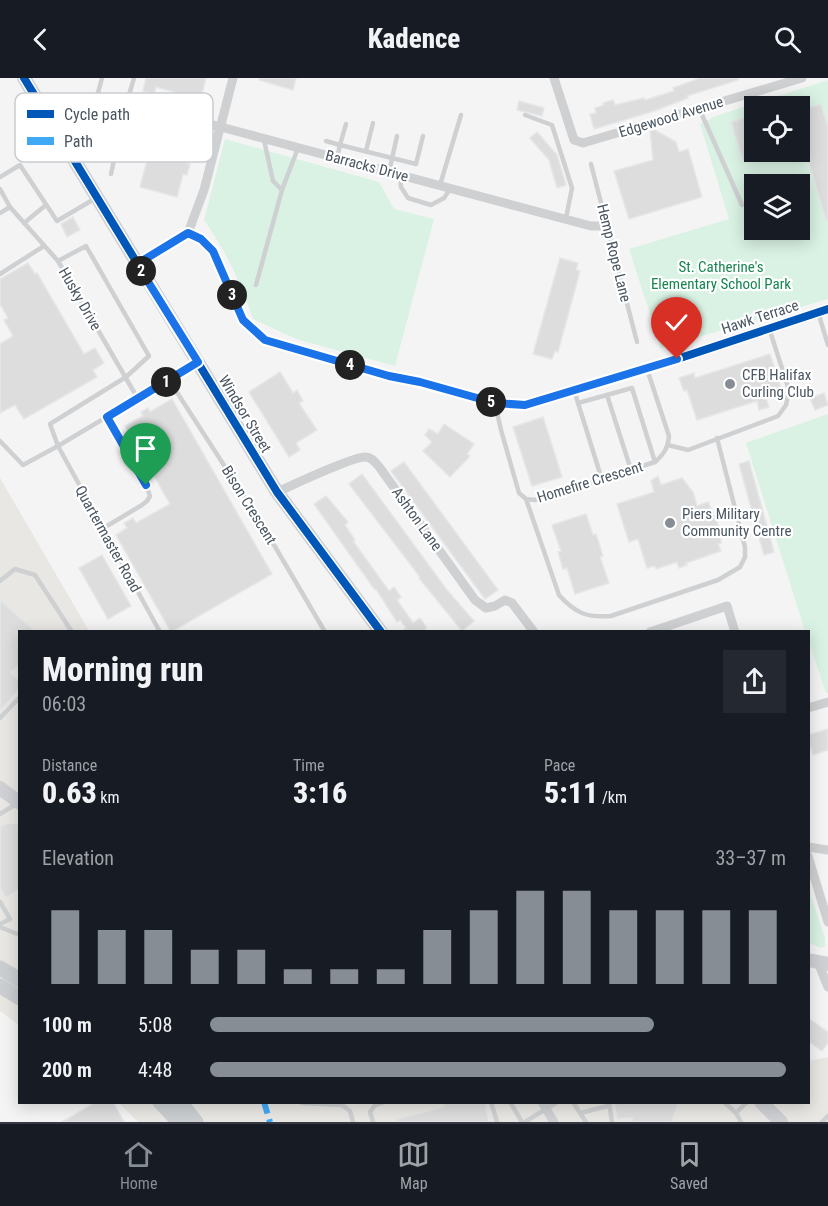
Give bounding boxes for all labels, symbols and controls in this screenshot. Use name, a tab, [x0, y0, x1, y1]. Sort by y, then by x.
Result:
icon: back	[24, 23, 57, 56]
text: Kadence	[368, 23, 460, 55]
icon: search	[771, 23, 804, 56]
legend	[15, 93, 213, 162]
street label: Edgewood Avenue	[617, 93, 725, 141]
map controls	[744, 96, 810, 240]
button: locate	[744, 96, 810, 162]
text: Cycle path	[64, 105, 130, 124]
text: Path	[64, 132, 93, 151]
street label: Barracks Drive	[323, 146, 411, 186]
button: layers	[744, 174, 810, 240]
street label: Hemp Rope Lane	[593, 202, 635, 304]
pin: 2	[126, 256, 156, 286]
park label: St. Catherine's Elementary School Park	[651, 258, 791, 293]
text: 2	[137, 261, 145, 280]
street label: Husky Drive	[55, 264, 105, 334]
pin: 3	[217, 280, 247, 310]
text: 3	[228, 285, 236, 304]
street label: Hawk Terrace	[719, 296, 801, 338]
pin	[651, 297, 702, 359]
icon: check	[660, 306, 693, 339]
pin: 4	[335, 350, 365, 380]
text: 4	[346, 355, 354, 374]
place label: CFB Halifax Curling Club	[742, 366, 814, 401]
pin: 1	[151, 367, 181, 397]
text: 1	[162, 372, 170, 391]
street label: Windsor Street	[215, 372, 275, 456]
marker: CFB Halifax Curling Club	[723, 377, 737, 391]
pin: 5	[476, 387, 506, 417]
text: 5	[487, 392, 495, 411]
pin	[120, 423, 171, 485]
icon: arrive	[129, 432, 162, 465]
street label: Homefire Crescent	[535, 457, 645, 507]
street label: Bison Crescent	[218, 462, 280, 548]
street label: Quartermaster Road	[71, 482, 145, 596]
street label: Ashton Lane	[388, 484, 446, 554]
place label: Piers Military Community Centre	[682, 505, 791, 540]
marker: Piers Military Community Centre	[663, 516, 677, 530]
text: Morning run	[42, 650, 204, 689]
button: share	[723, 650, 786, 713]
text: 06:03	[42, 692, 86, 716]
text: Distance	[42, 756, 97, 775]
text: Time	[293, 756, 325, 775]
text: Pace	[544, 756, 575, 775]
text: 0.63	[42, 775, 97, 810]
text: 3:16	[293, 775, 347, 810]
text: 5:11	[544, 775, 598, 810]
text: km	[97, 788, 120, 807]
text: /km	[598, 788, 627, 807]
text: Elevation	[42, 846, 114, 870]
text: 33–37 m	[715, 846, 786, 870]
text: 100 m	[42, 1013, 92, 1037]
text: 5:08	[138, 1013, 172, 1037]
text: 200 m	[42, 1058, 92, 1082]
text: 4:48	[138, 1058, 172, 1082]
tab: Home	[120, 1138, 157, 1193]
tab: Map	[397, 1138, 430, 1193]
tab: Saved	[670, 1138, 708, 1193]

